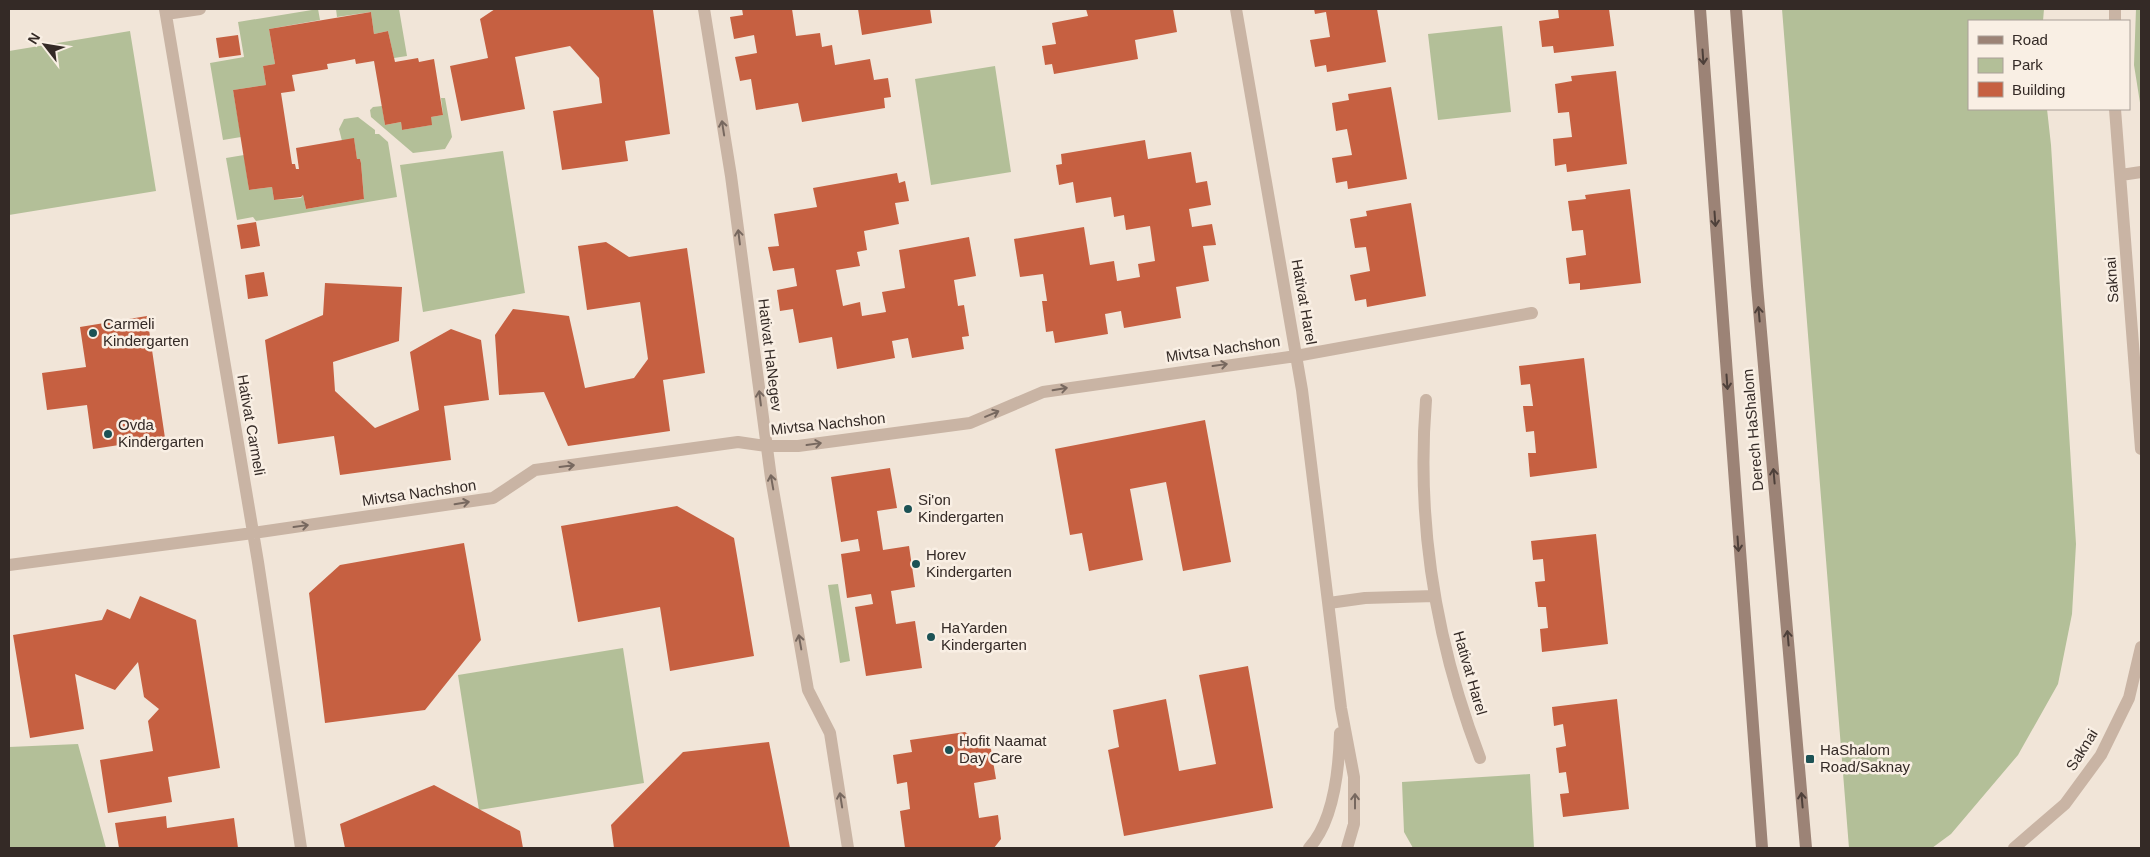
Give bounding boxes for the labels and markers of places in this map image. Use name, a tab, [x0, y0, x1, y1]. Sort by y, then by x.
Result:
place label: Carmeli Kindergarten	[103, 315, 189, 349]
marker: Carmeli Kindergarten	[87, 327, 99, 339]
place label: Ovda Kindergarten	[118, 416, 204, 450]
marker: Ovda Kindergarten	[102, 428, 114, 440]
place label: Si'on Kindergarten	[918, 491, 1004, 525]
marker: Si'on Kindergarten	[902, 503, 914, 515]
place label: Horev Kindergarten	[926, 546, 1012, 580]
marker: Horev Kindergarten	[910, 558, 922, 570]
place label: HaYarden Kindergarten	[941, 619, 1027, 653]
marker: HaYarden Kindergarten	[925, 631, 937, 643]
place label: Hofit Naamat Day Care	[959, 732, 1047, 766]
place label: HaShalom Road/Saknay	[1820, 741, 1911, 775]
marker: Hofit Naamat Day Care	[943, 744, 955, 756]
marker: HaShalom Road/Saknay	[1804, 753, 1816, 765]

